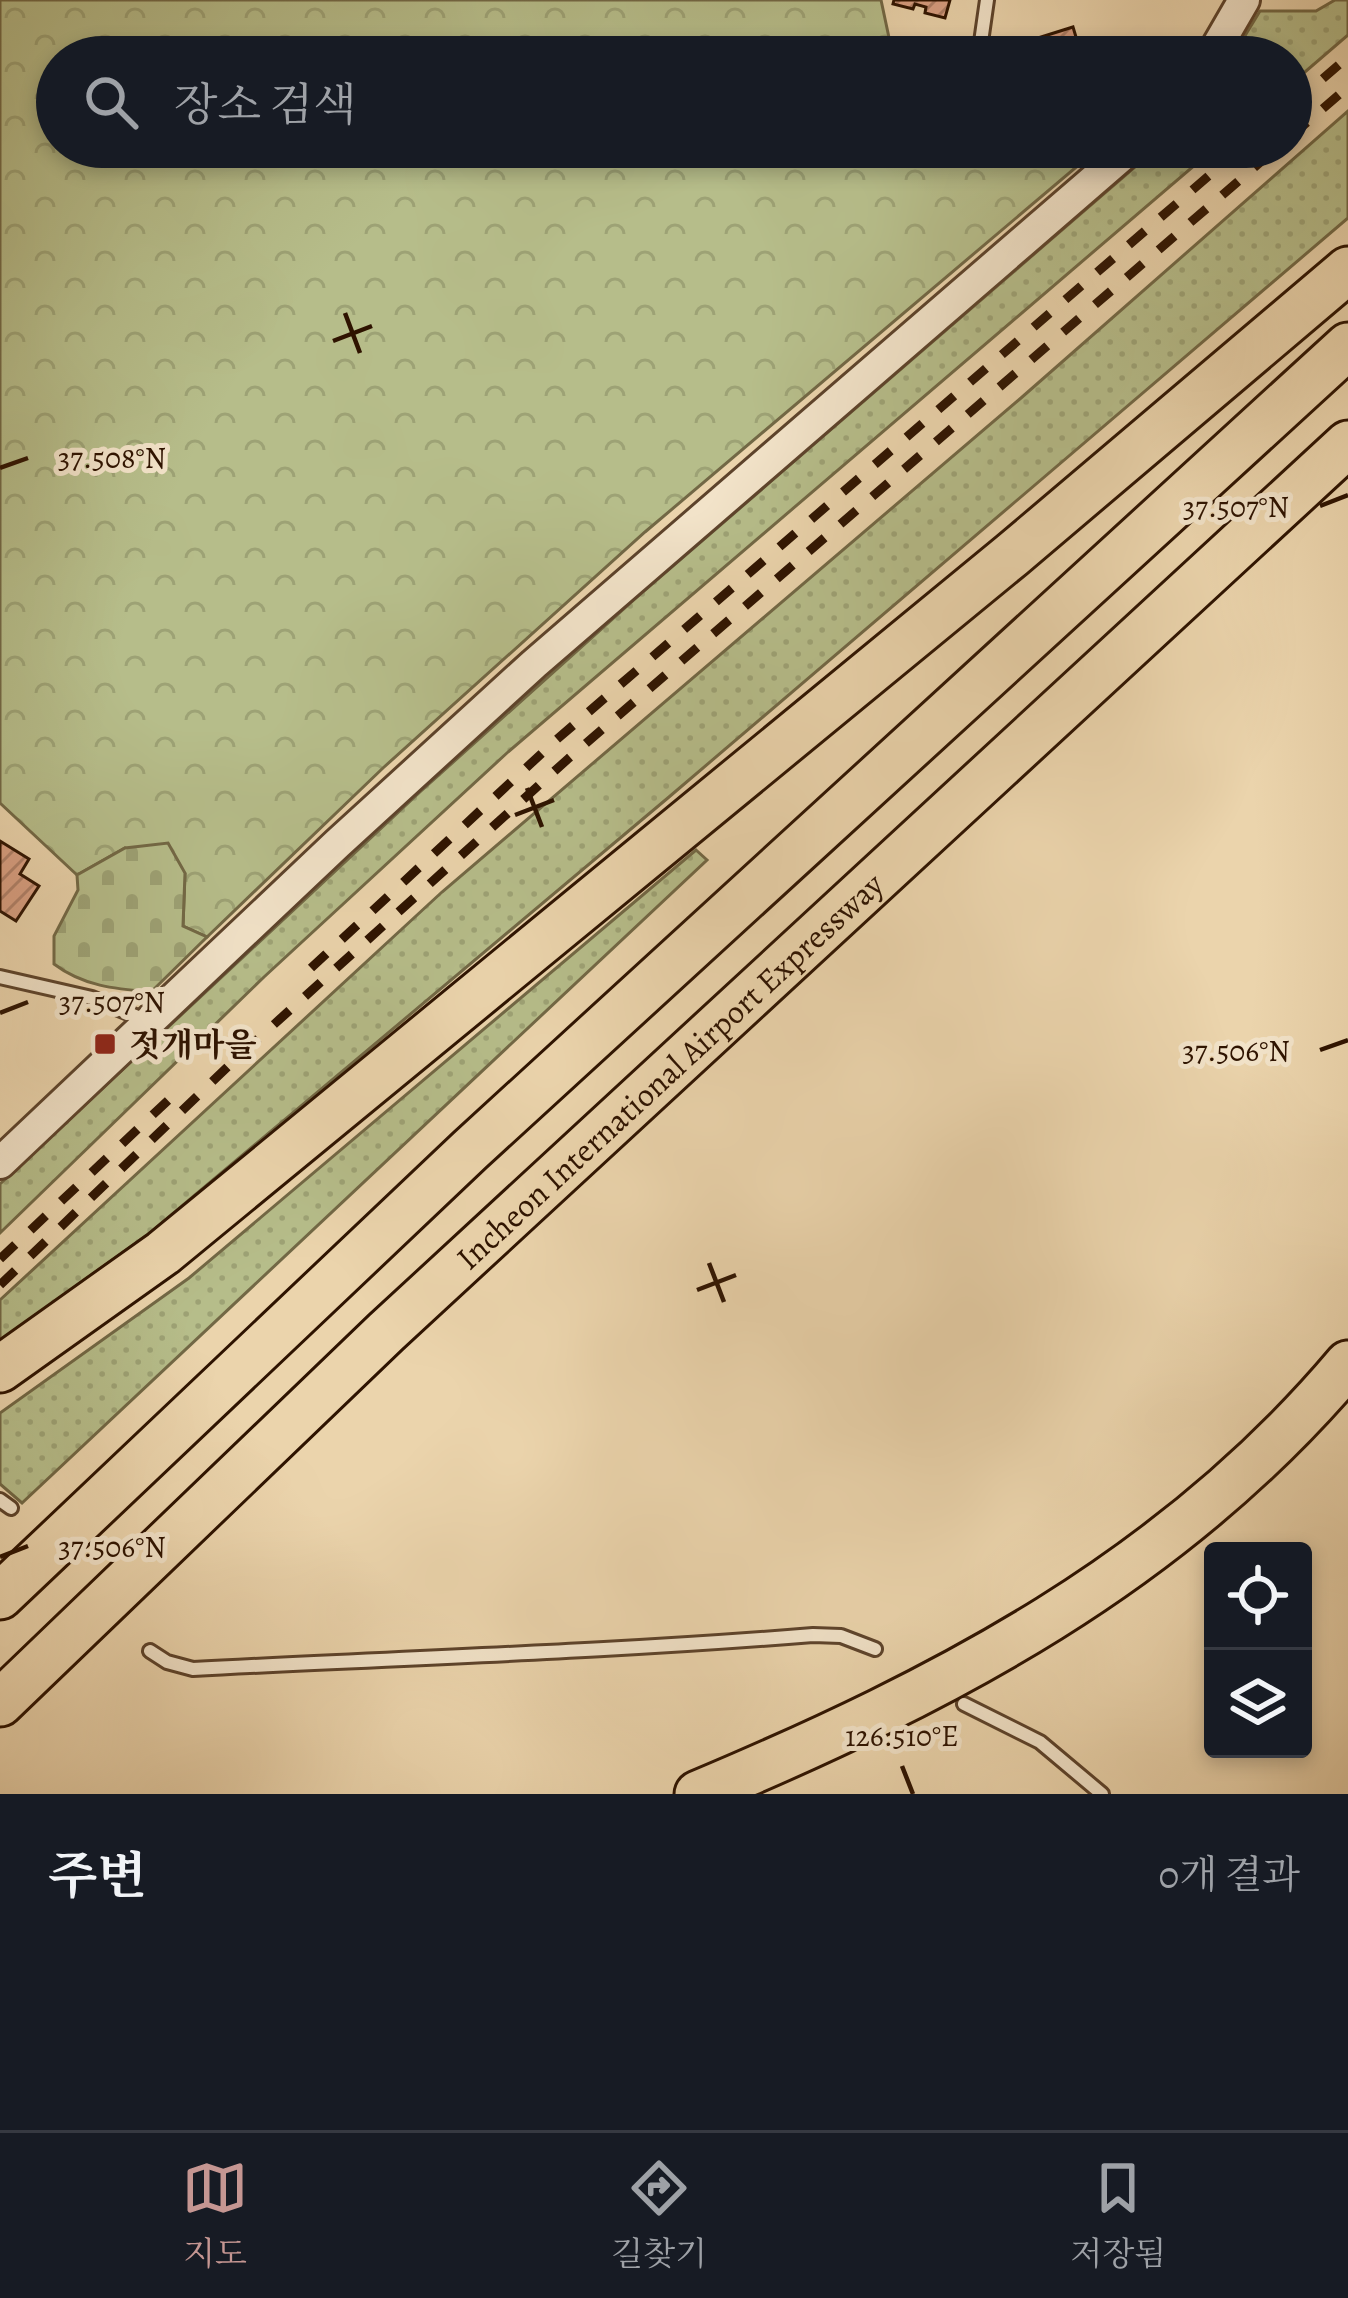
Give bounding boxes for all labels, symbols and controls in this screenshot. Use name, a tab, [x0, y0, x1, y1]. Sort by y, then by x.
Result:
search box	[36, 36, 1312, 168]
icon: search	[78, 69, 144, 135]
text: 장소 검색	[174, 74, 357, 136]
text: 37.508°N	[58, 438, 166, 478]
text: 37.507°N	[1183, 487, 1289, 527]
street label: Incheon International Airport Expressway	[446, 862, 893, 1279]
text: 37.507°N	[59, 982, 165, 1022]
place label: 젓개마을	[129, 1022, 257, 1067]
marker: 젓개마을	[92, 1031, 118, 1057]
text: 37.506°N	[1182, 1031, 1290, 1071]
text: 37.506°N	[58, 1527, 166, 1567]
map controls	[1204, 1542, 1312, 1758]
button: locate	[1204, 1542, 1312, 1650]
button: layers	[1204, 1650, 1312, 1758]
text: 126.510°E	[845, 1716, 959, 1756]
text: 주변	[48, 1841, 147, 1911]
text: 0개 결과	[1158, 1848, 1300, 1901]
tab: 지도	[182, 2155, 248, 2276]
tab: 길찾기	[611, 2155, 707, 2276]
tab: 저장됨	[1071, 2155, 1166, 2276]

